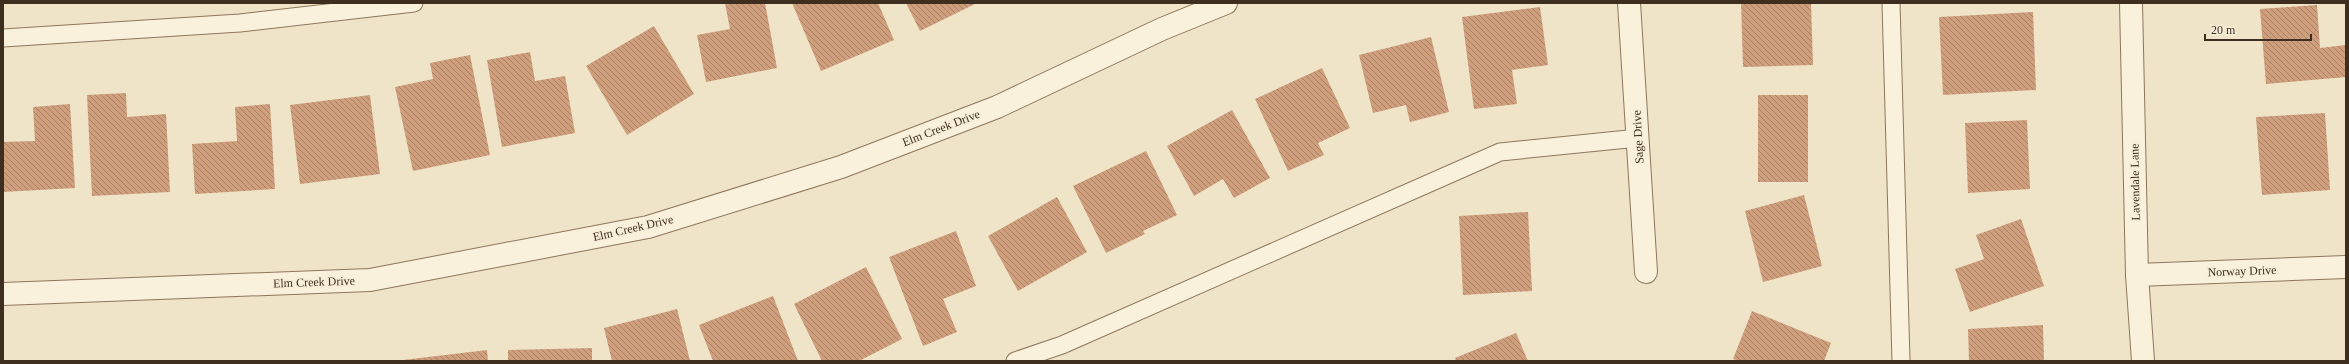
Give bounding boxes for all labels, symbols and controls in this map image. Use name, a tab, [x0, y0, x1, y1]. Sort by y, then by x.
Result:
scale bar	[2205, 16, 2311, 42]
text: 20 m	[2211, 23, 2236, 37]
street label: Elm Creek Drive	[900, 107, 982, 149]
street label: Sage Drive	[1630, 110, 1646, 164]
street label: Lavendale Lane	[2127, 143, 2143, 221]
street label: Elm Creek Drive	[591, 212, 675, 244]
street label: Norway Drive	[2207, 263, 2277, 279]
street label: Elm Creek Drive	[273, 274, 355, 290]

